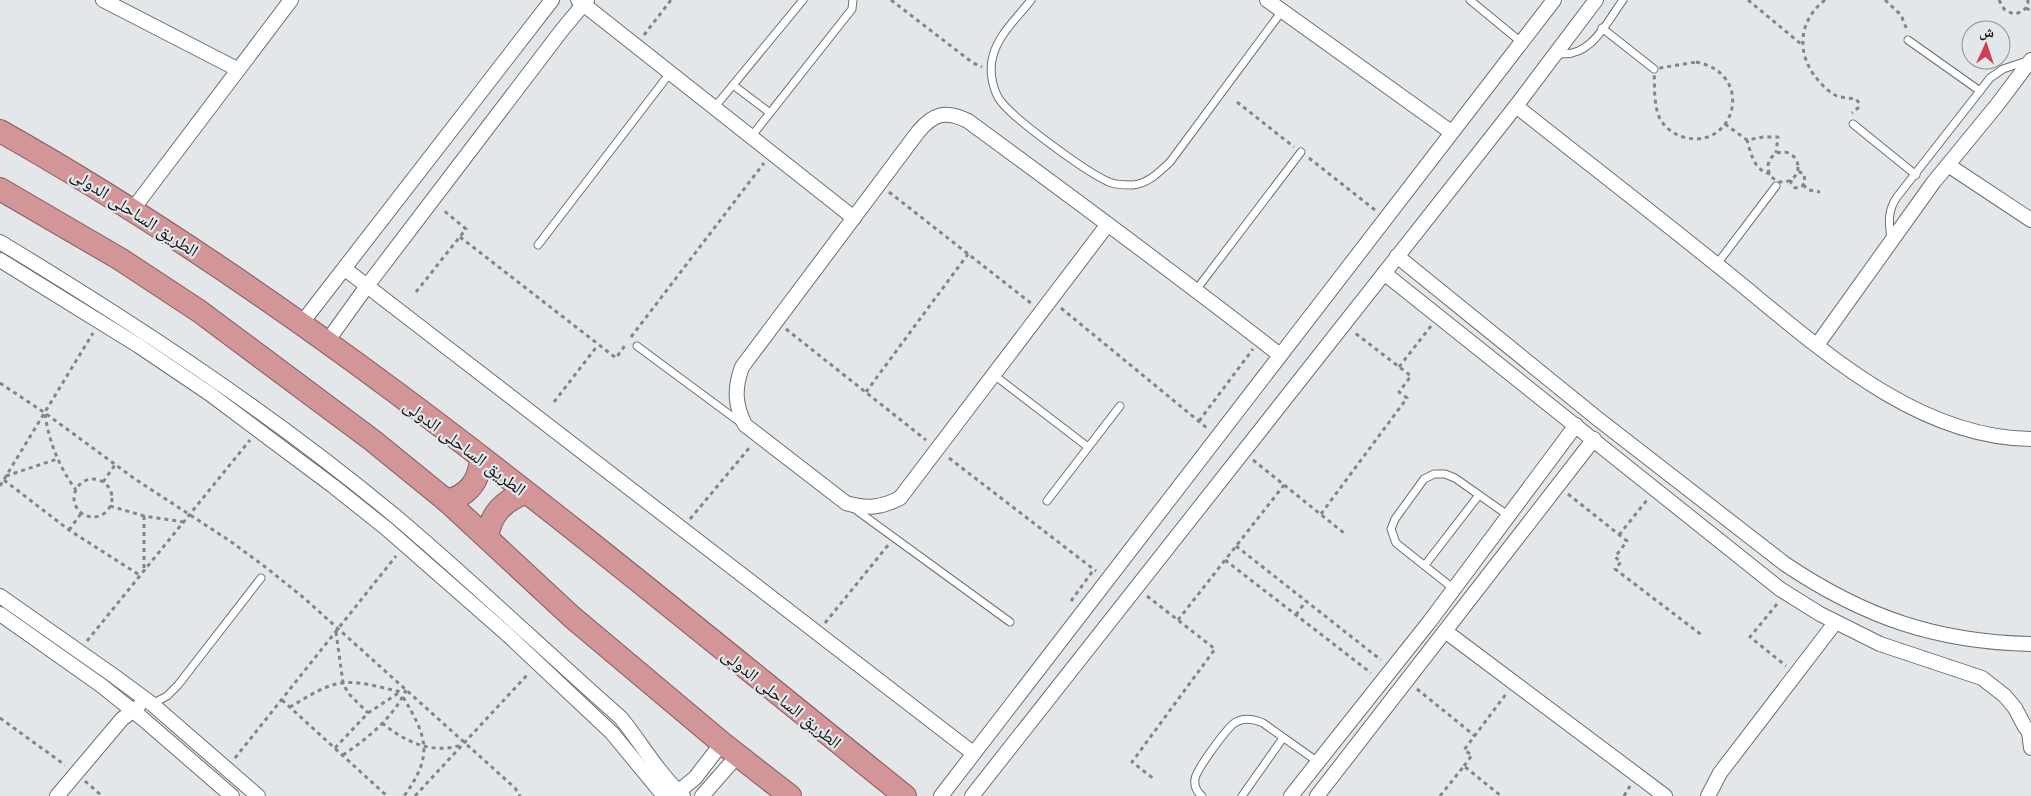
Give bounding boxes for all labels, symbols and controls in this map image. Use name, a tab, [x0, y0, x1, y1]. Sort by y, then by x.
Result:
north arrow	[1961, 20, 2011, 70]
text: ش	[1979, 24, 1995, 41]
street label: الطريق الساحلى الدولى	[67, 163, 203, 262]
street label: الطريق الساحلى الدولى	[399, 394, 530, 501]
street label: الطريق الساحلى الدولى	[717, 643, 846, 753]

